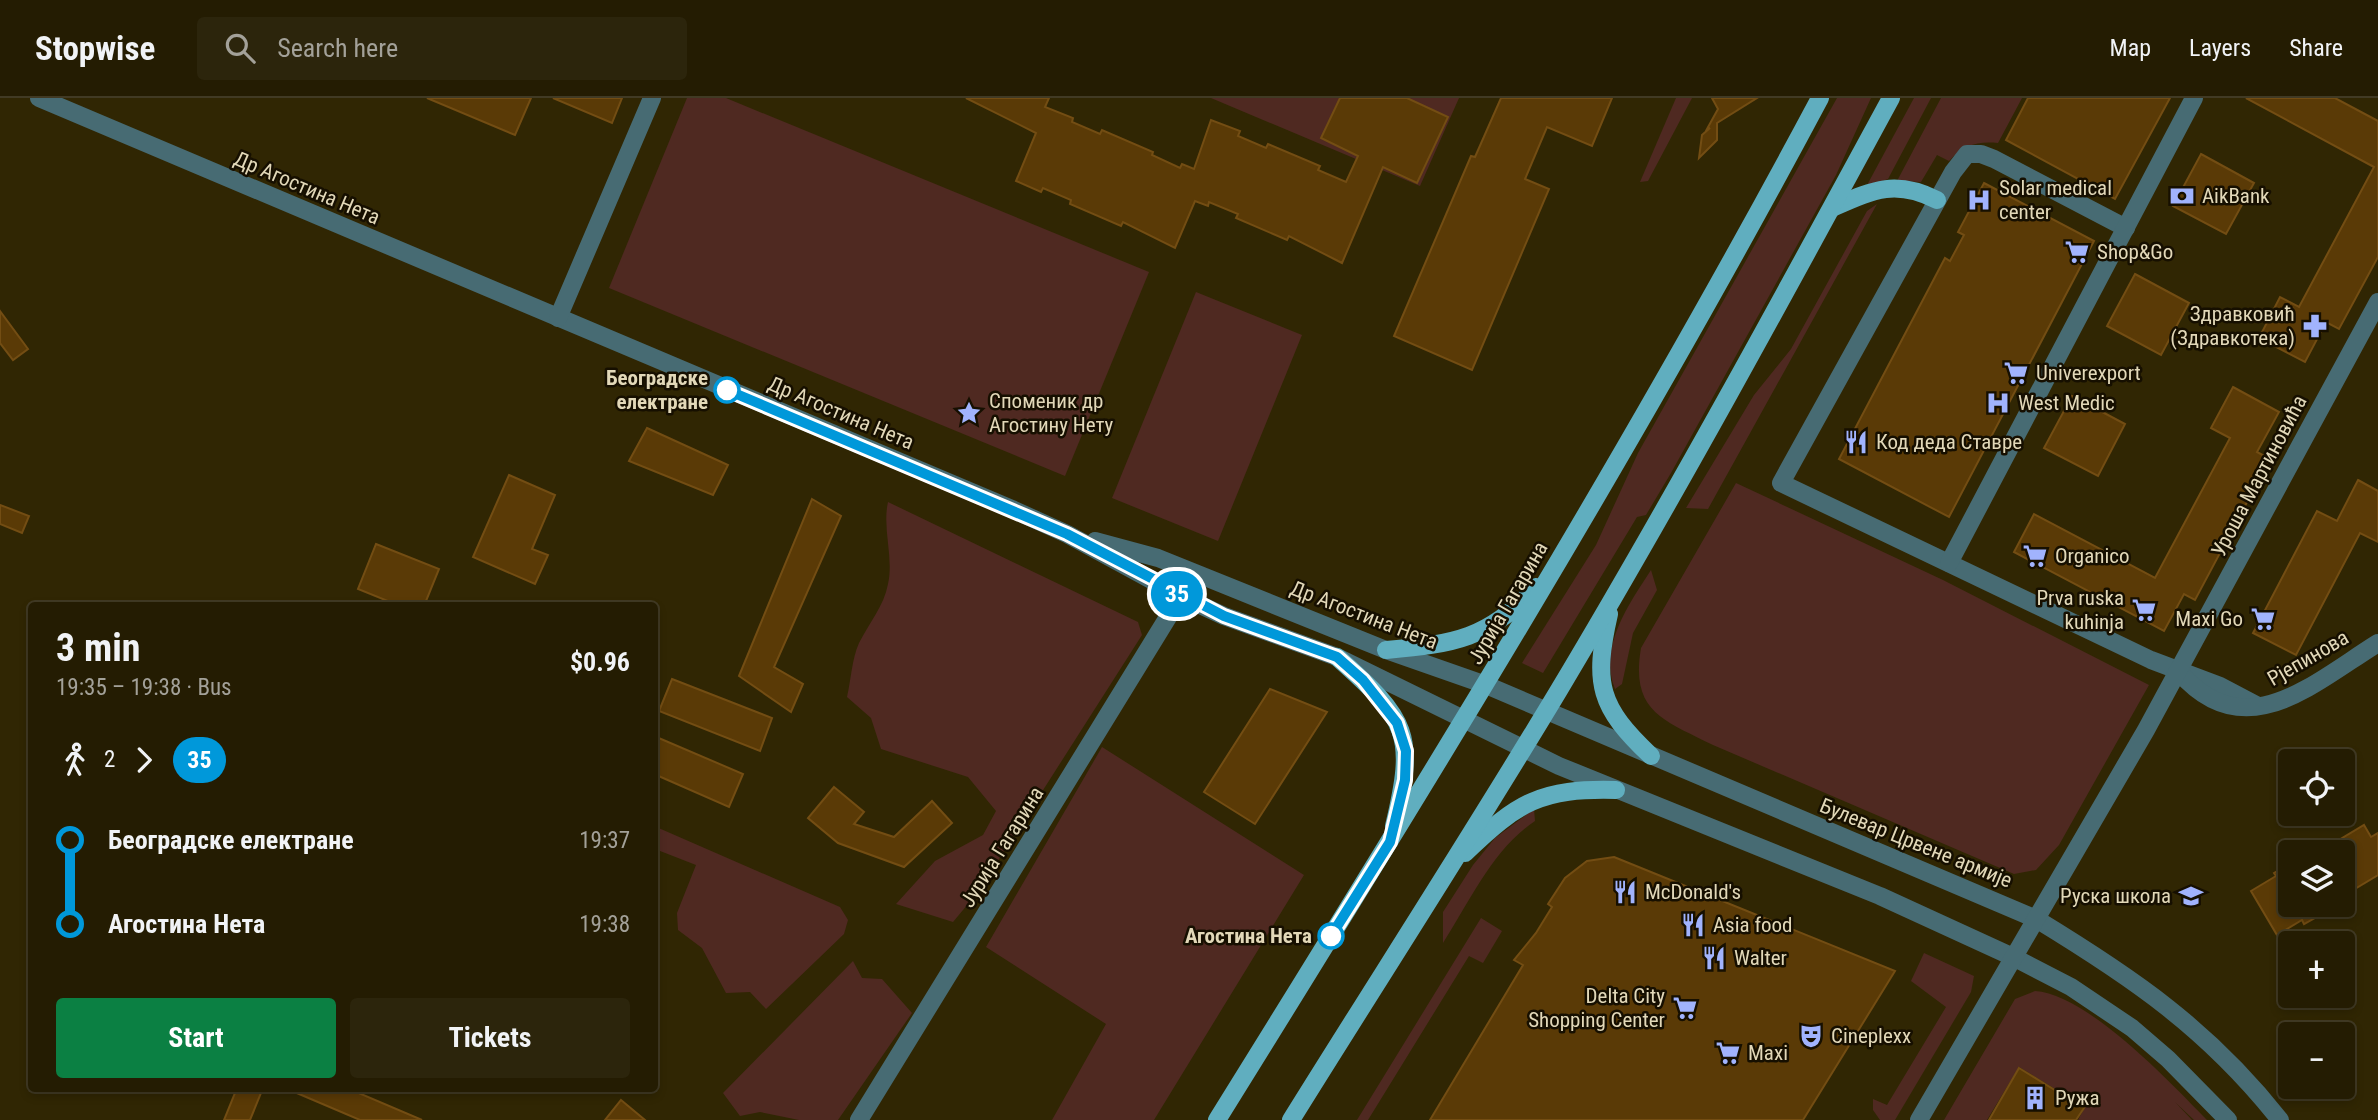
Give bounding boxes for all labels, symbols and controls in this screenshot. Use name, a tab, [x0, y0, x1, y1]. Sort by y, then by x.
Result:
search box	[197, 17, 687, 80]
text: Stopwise	[35, 29, 155, 68]
icon: search	[221, 29, 259, 67]
text: Search here	[277, 33, 398, 63]
text: Map	[2110, 34, 2151, 62]
text: Layers	[2189, 34, 2251, 62]
text: Share	[2289, 34, 2343, 62]
street label: Др Агостина Нета	[231, 147, 383, 229]
place label: Solar medical center	[1999, 176, 2112, 224]
bank icon: AikBank	[2168, 182, 2196, 210]
place label: AikBank	[2202, 184, 2270, 208]
hospital icon: Solar medical center	[1965, 186, 1993, 214]
supermarket icon: Shop&Go	[2063, 238, 2091, 266]
place label: Shop&Go	[2097, 240, 2173, 264]
place label: Здравковић (Здравкотека)	[2170, 302, 2295, 350]
pharmacy icon: Здравковић (Здравкотека)	[2301, 312, 2329, 340]
supermarket icon: Univerexport	[2002, 359, 2030, 387]
place label: Univerexport	[2036, 361, 2141, 385]
place label: Београдске електране	[606, 366, 708, 414]
street label: Др Агостина Нета	[765, 372, 917, 454]
marker: Београдске електране	[714, 377, 740, 403]
place label: Споменик др Агостину Нету	[989, 389, 1114, 437]
hospital icon: West Medic	[1984, 389, 2012, 417]
place label: West Medic	[2018, 391, 2115, 415]
street label: Уроша Мартиновића	[2206, 391, 2312, 561]
place icon: Споменик др Агостину Нету	[955, 399, 983, 427]
restaurant icon: Код деда Ставре	[1842, 428, 1870, 456]
place label: Код деда Ставре	[1876, 430, 2022, 454]
street label: Јурија Гагарина	[1463, 538, 1553, 668]
supermarket icon: Organico	[2021, 542, 2049, 570]
place label: Organico	[2055, 544, 2129, 568]
line badge: 35	[1146, 571, 1208, 617]
street label: Др Агостина Нета	[1287, 576, 1441, 654]
text: 35	[1165, 580, 1189, 608]
place label: Prva ruska kuhinja	[2036, 586, 2124, 634]
supermarket icon: Prva ruska kuhinja	[2130, 596, 2158, 624]
supermarket icon: Maxi Go	[2249, 605, 2277, 633]
place label: Maxi Go	[2175, 607, 2243, 631]
street label: Рјепинова	[2263, 625, 2353, 691]
text: 3 min	[56, 626, 140, 670]
text: $0.96	[570, 647, 630, 677]
text: 19:35 – 19:38 · Bus	[56, 674, 232, 701]
icon: walk	[56, 741, 94, 779]
icon: forward	[125, 741, 163, 779]
text: 2	[104, 746, 115, 773]
text: 35	[187, 746, 212, 774]
map controls	[2278, 749, 2355, 1099]
button: locate	[2278, 749, 2355, 826]
street label: Јурија Гагарина	[955, 782, 1049, 912]
street label: Булевар Црвене армије	[1816, 793, 2016, 893]
text: Београдске електране	[108, 825, 354, 855]
text: 19:37	[579, 827, 630, 854]
button: layers	[2278, 840, 2355, 917]
restaurant icon: McDonald's	[1611, 878, 1639, 906]
place label: McDonald's	[1645, 880, 1741, 904]
school or university icon: Руска школа	[2177, 882, 2205, 910]
place label: Руска школа	[2060, 884, 2171, 908]
text: Агостина Нета	[108, 909, 265, 939]
text: 19:38	[579, 911, 630, 938]
restaurant icon: Asia food	[1679, 911, 1707, 939]
place label: Asia food	[1713, 913, 1793, 937]
marker: Агостина Нета	[1318, 923, 1344, 949]
place label: Агостина Нета	[1185, 924, 1312, 948]
button: +	[2278, 931, 2355, 1008]
restaurant icon: Walter	[1700, 944, 1728, 972]
place label: Walter	[1734, 946, 1787, 970]
place label: Delta City Shopping Center	[1528, 984, 1665, 1032]
supermarket icon: Delta City Shopping Center	[1671, 994, 1699, 1022]
button: Start	[56, 998, 336, 1078]
button: Tickets	[350, 998, 630, 1078]
theatre icon: Cineplexx	[1797, 1022, 1825, 1050]
button: −	[2278, 1022, 2355, 1099]
place label: Cineplexx	[1831, 1024, 1911, 1048]
supermarket icon: Maxi	[1714, 1039, 1742, 1067]
place label: Maxi	[1748, 1041, 1788, 1065]
building icon: Ружа	[2021, 1084, 2049, 1112]
place label: Ружа	[2055, 1086, 2100, 1110]

